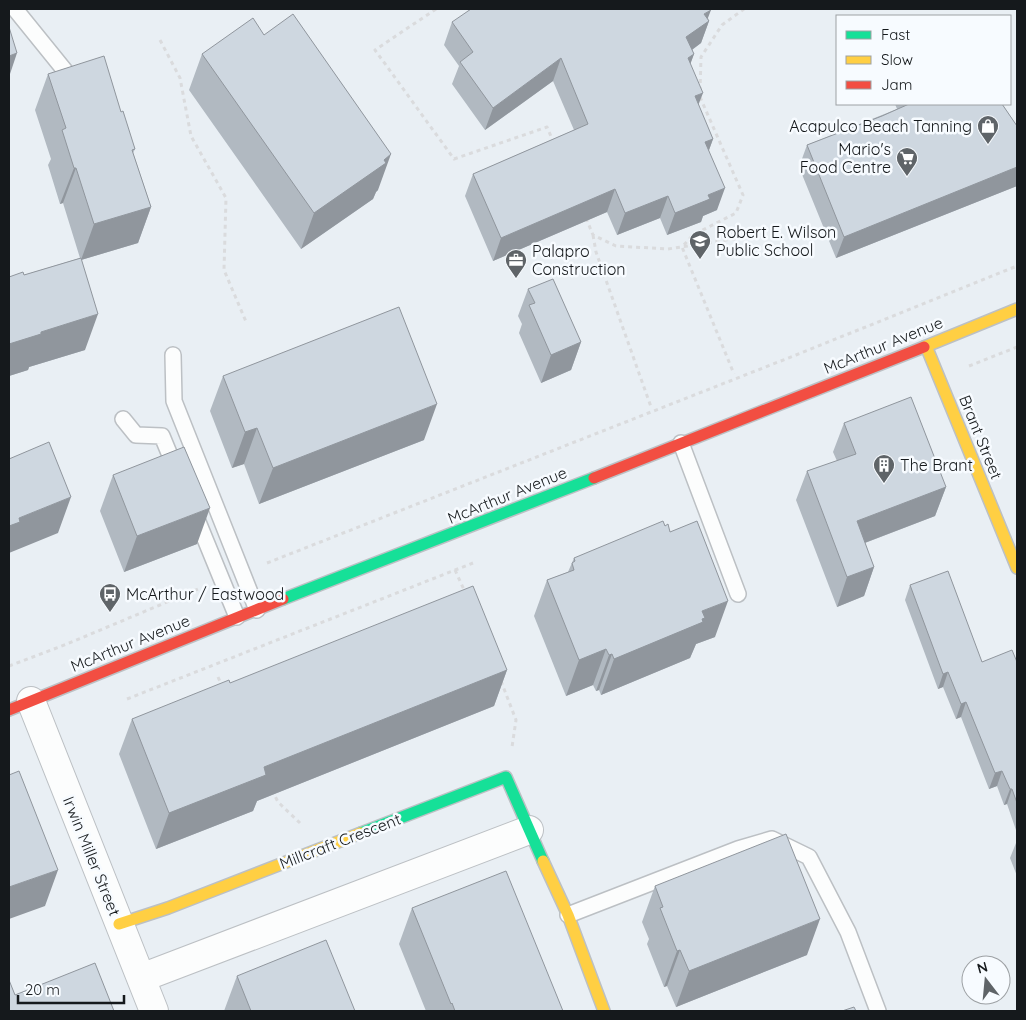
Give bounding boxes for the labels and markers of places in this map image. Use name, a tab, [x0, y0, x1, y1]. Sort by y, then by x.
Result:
shop icon: Acapulco Beach Tanning	[976, 114, 1000, 145]
place label: Acapulco Beach Tanning	[789, 116, 972, 136]
place label: Mario's Food Centre	[800, 139, 891, 177]
supermarket icon: Mario's Food Centre	[895, 146, 919, 177]
place label: Robert E. Wilson Public School	[716, 222, 836, 260]
school or university icon: Robert E. Wilson Public School	[688, 229, 712, 260]
place label: Palapro Construction	[532, 241, 626, 279]
office icon: Palapro Construction	[504, 248, 528, 279]
building icon: The Brant	[872, 453, 896, 484]
place label: The Brant	[900, 455, 973, 475]
bus stop icon: McArthur / Eastwood	[98, 582, 122, 613]
place label: McArthur / Eastwood	[126, 584, 284, 604]

